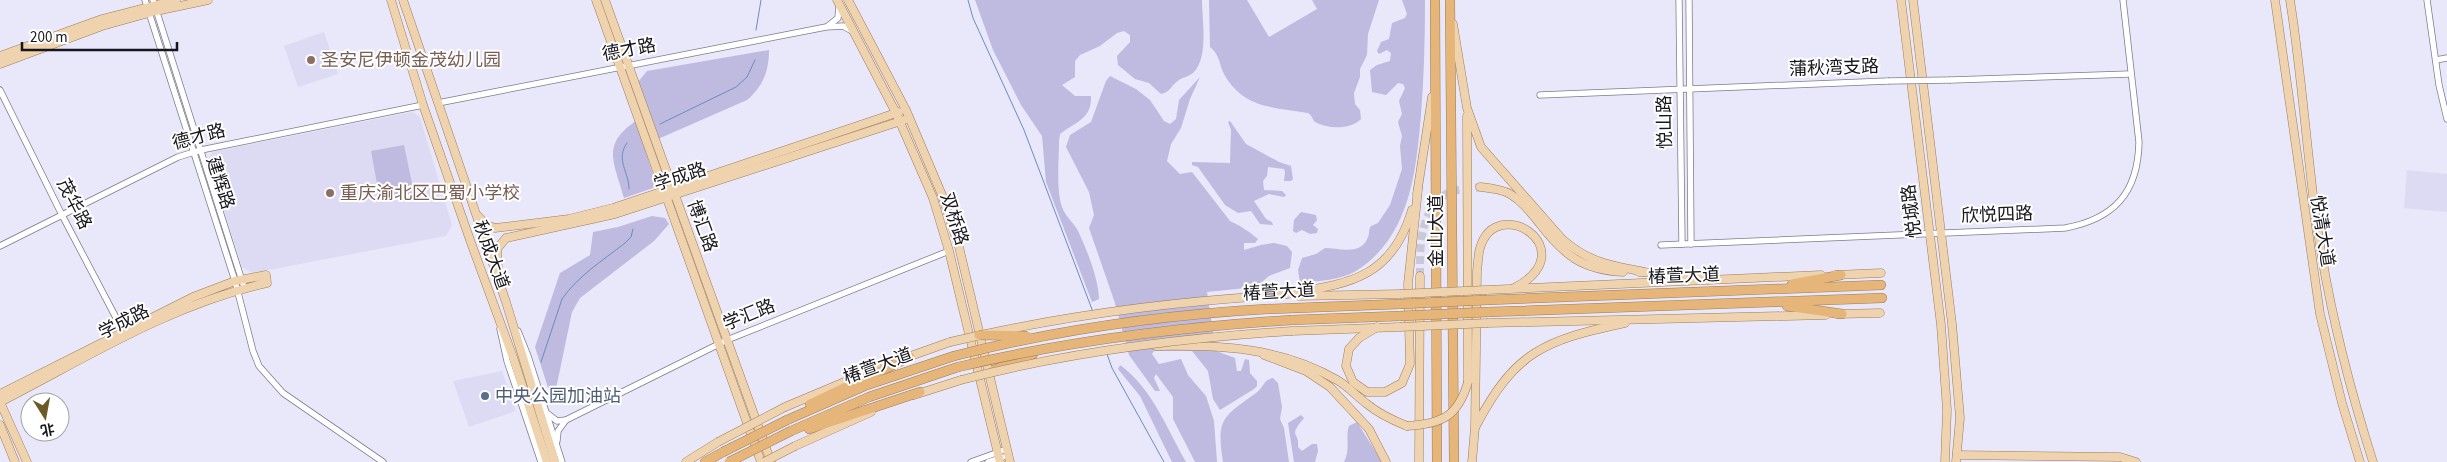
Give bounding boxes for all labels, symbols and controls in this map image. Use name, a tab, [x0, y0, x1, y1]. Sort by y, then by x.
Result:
scale bar	[22, 20, 178, 52]
text: 200 m	[30, 27, 68, 48]
street label: 德才路	[600, 33, 658, 67]
place label: 圣安尼伊顿金茂幼儿园	[321, 48, 501, 73]
marker: 圣安尼伊顿金茂幼儿园	[305, 54, 317, 66]
street label: 蒲秋湾支路	[1789, 54, 1879, 82]
street label: 悦山路	[1652, 95, 1678, 149]
street label: 德才路	[170, 118, 228, 156]
street label: 建辉路	[200, 153, 240, 213]
street label: 学成路	[650, 157, 710, 197]
street label: 茂华路	[51, 174, 97, 234]
place label: 重庆渝北区巴蜀小学校	[340, 181, 520, 206]
street label: 悦城路	[1896, 183, 1928, 239]
marker: 重庆渝北区巴蜀小学校	[324, 187, 336, 199]
street label: 双桥路	[934, 189, 974, 249]
street label: 悦清大道	[2304, 193, 2340, 269]
street label: 金山大道	[1424, 195, 1449, 267]
street label: 博汇路	[681, 196, 723, 256]
street label: 欣悦四路	[1961, 201, 2033, 229]
street label: 秋成大道	[467, 217, 515, 293]
street label: 椿萱大道	[1648, 262, 1720, 290]
street label: 椿萱大道	[1242, 278, 1316, 306]
street label: 学汇路	[719, 293, 779, 337]
street label: 学成路	[94, 299, 154, 345]
street label: 椿萱大道	[840, 342, 916, 390]
place label: 中央公园加油站	[495, 384, 621, 409]
marker: 中央公园加油站	[479, 390, 491, 402]
north arrow	[20, 392, 70, 442]
text: 北	[39, 418, 56, 440]

